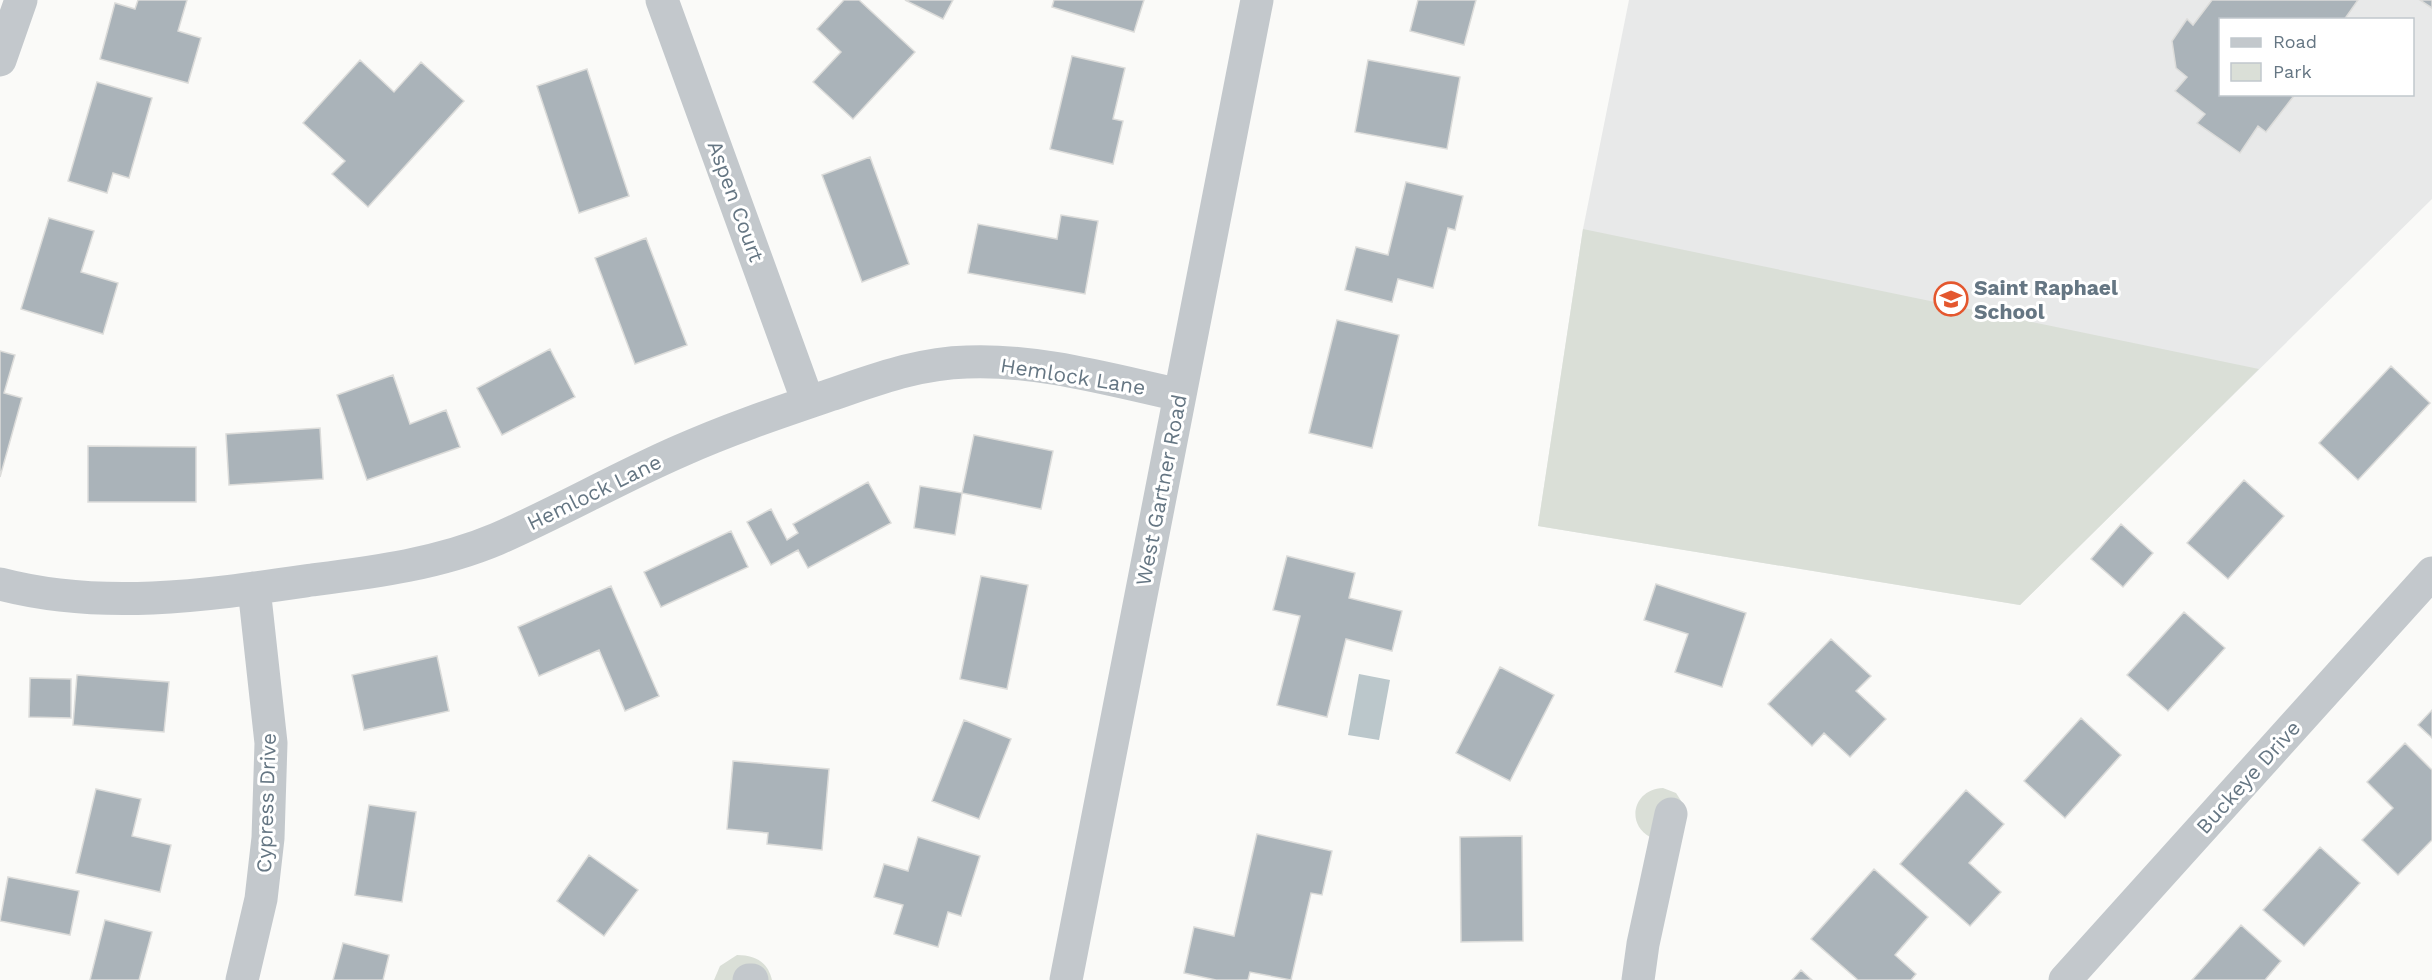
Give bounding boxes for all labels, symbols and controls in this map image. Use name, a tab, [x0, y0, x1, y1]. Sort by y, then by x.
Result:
legend	[2219, 18, 2414, 96]
text: Road	[2273, 31, 2317, 52]
text: Park	[2273, 61, 2312, 82]
street label: Aspen Court	[703, 137, 770, 265]
place label: Saint Raphael School	[1974, 275, 2118, 324]
school or university icon: Saint Raphael School	[1933, 281, 1969, 317]
street label: Hemlock Lane	[999, 352, 1147, 400]
street label: West Gartner Road	[1130, 392, 1192, 588]
street label: Hemlock Lane	[523, 449, 665, 535]
street label: Buckeye Drive	[2191, 715, 2305, 839]
street label: Cypress Drive	[251, 732, 281, 874]

